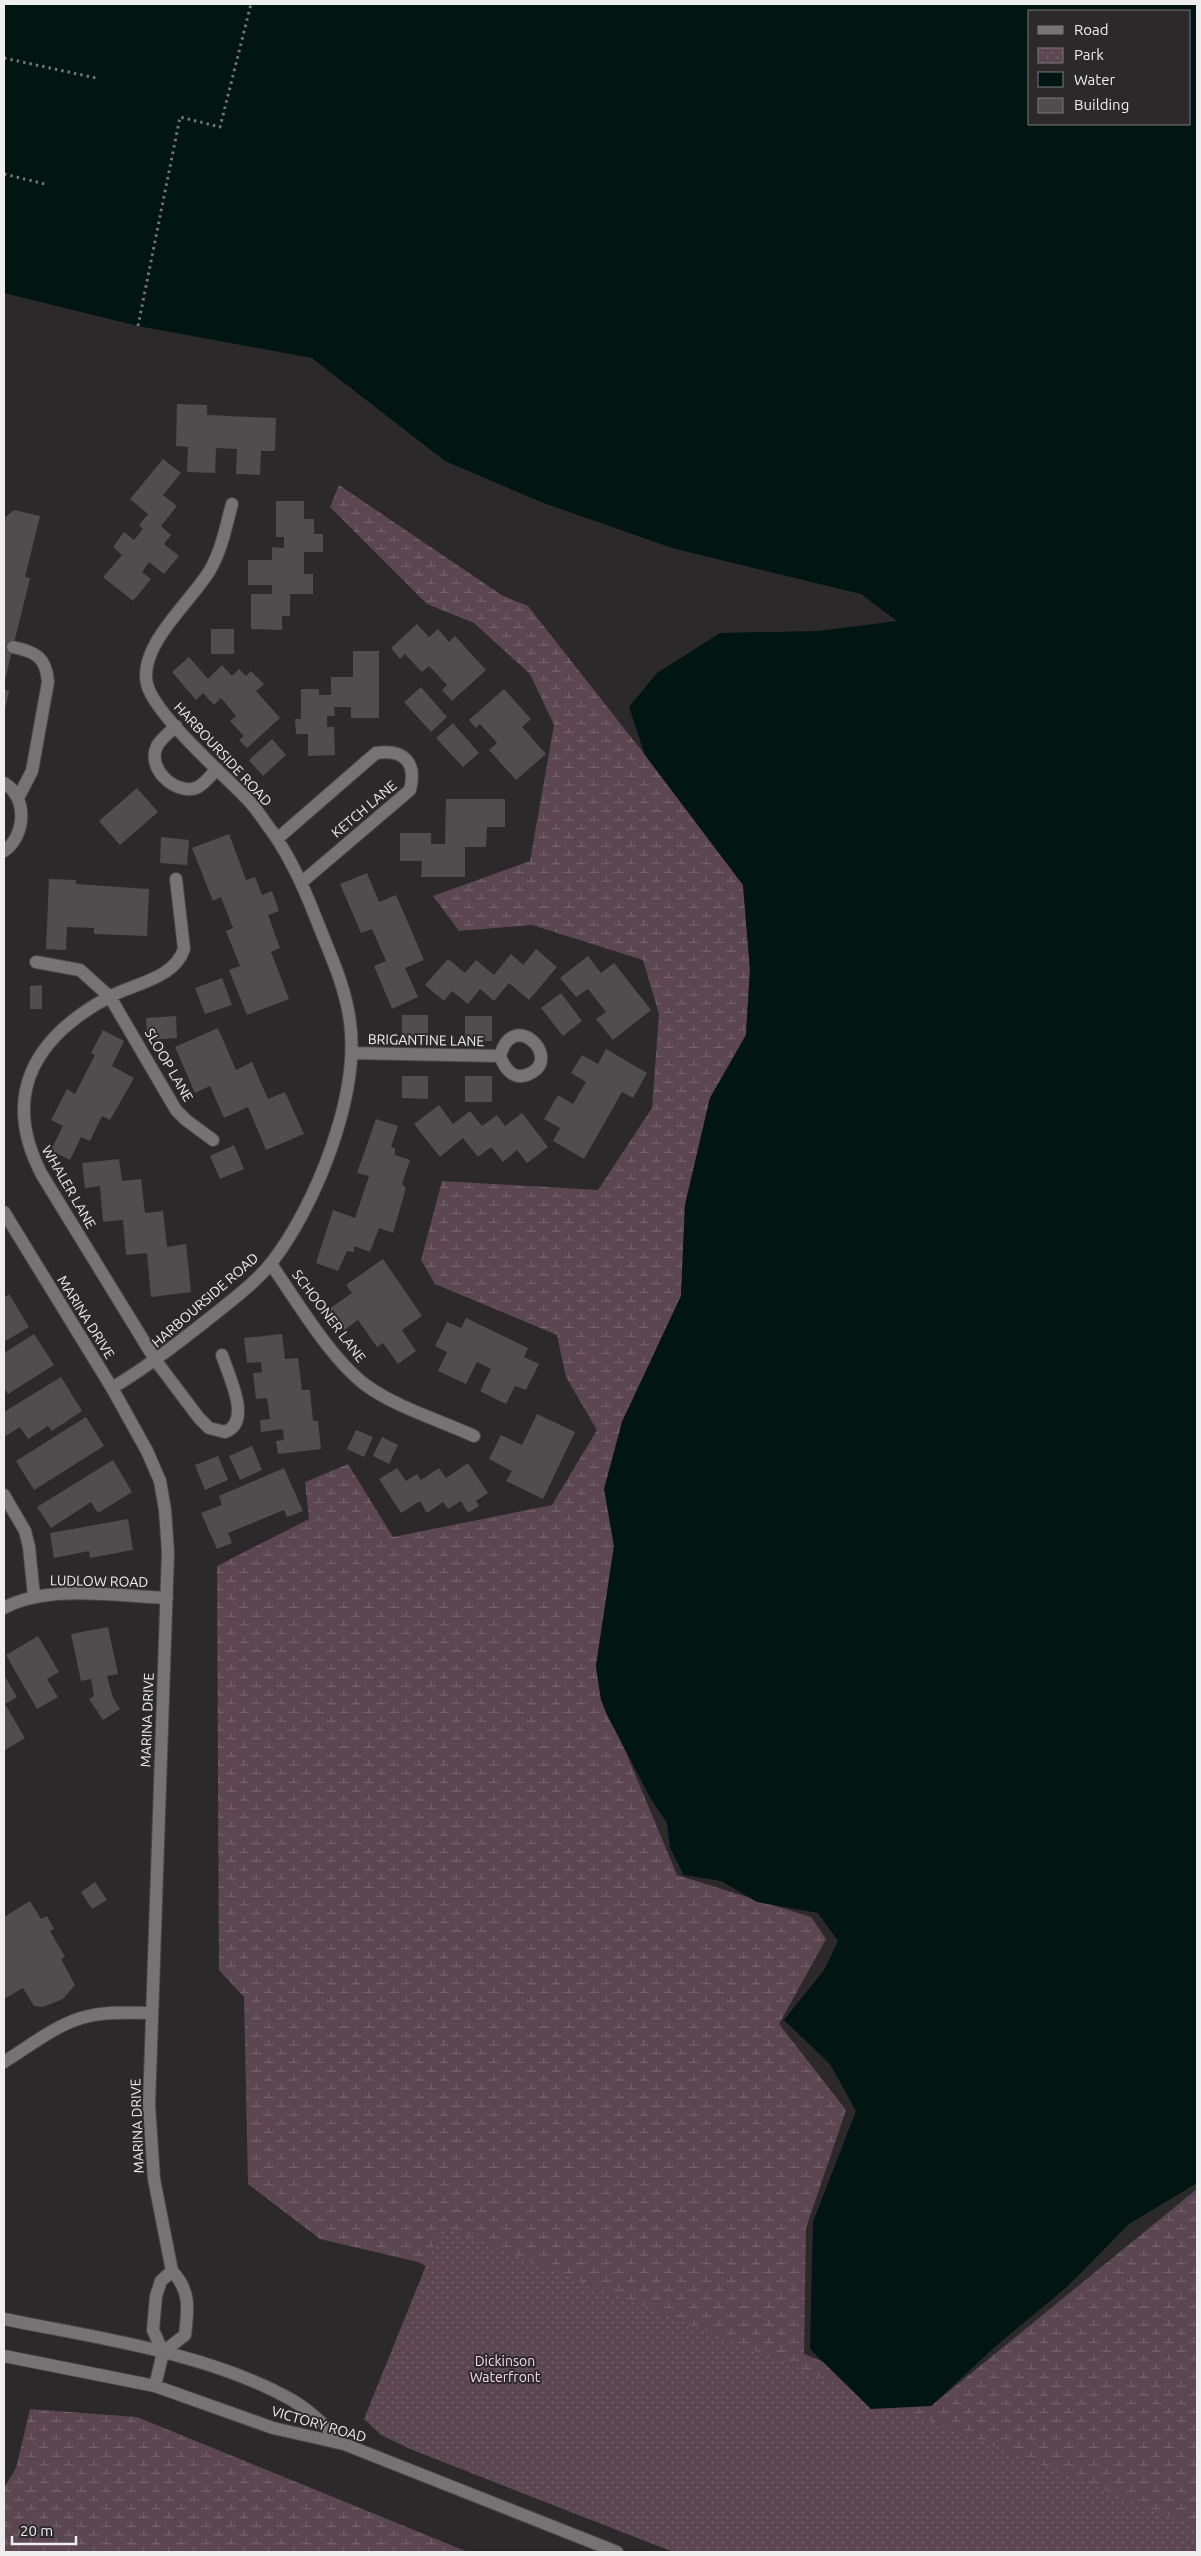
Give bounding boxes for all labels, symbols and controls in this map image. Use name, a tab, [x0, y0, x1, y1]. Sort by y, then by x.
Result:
legend	[1028, 10, 1191, 125]
text: Road	[1074, 21, 1109, 38]
text: Park	[1074, 46, 1104, 63]
text: Water	[1074, 71, 1115, 88]
text: Building	[1074, 96, 1129, 113]
street label: HARBOURSIDE ROAD	[171, 699, 275, 809]
street label: KETCH LANE	[328, 777, 400, 841]
street label: SLOOP LANE	[142, 1026, 196, 1105]
street label: BRIGANTINE LANE	[368, 1031, 485, 1049]
street label: WHALER LANE	[39, 1143, 99, 1231]
street label: HARBOURSIDE ROAD	[148, 1249, 262, 1351]
street label: SCHOONER LANE	[289, 1267, 369, 1366]
street label: MARINA DRIVE	[54, 1273, 118, 1362]
street label: LUDLOW ROAD	[50, 1572, 149, 1590]
street label: MARINA DRIVE	[137, 1672, 157, 1768]
street label: MARINA DRIVE	[127, 2078, 147, 2174]
park label: Dickinson Waterfront	[470, 2353, 541, 2385]
street label: VICTORY ROAD	[270, 2403, 368, 2445]
scale bar	[12, 2514, 76, 2546]
text: 20 m	[20, 2522, 53, 2539]

